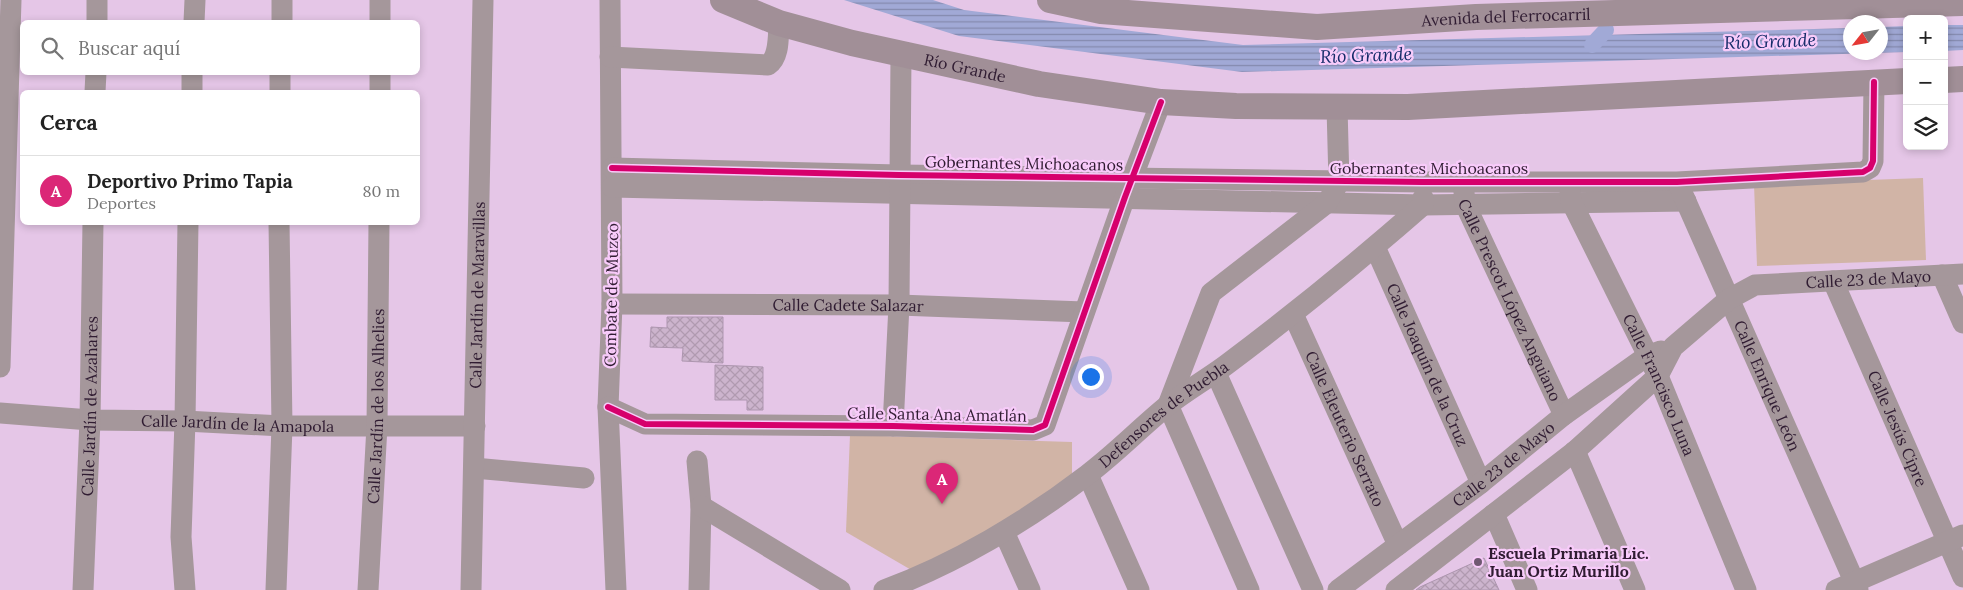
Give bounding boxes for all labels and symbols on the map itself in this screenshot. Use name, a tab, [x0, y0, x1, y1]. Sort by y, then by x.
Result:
street label: Avenida del Ferrocarril	[1420, 4, 1591, 30]
north arrow	[1843, 15, 1888, 60]
water label: Río Grande	[1724, 28, 1816, 54]
water label: Río Grande	[1320, 42, 1412, 68]
street label: Río Grande	[922, 49, 1008, 87]
street label: Gobernantes Michoacanos	[925, 151, 1123, 175]
street label: Gobernantes Michoacanos	[1330, 158, 1528, 178]
street label: Calle Prescot López Anguiano	[1454, 196, 1566, 404]
street label: Calle Jardín de Maravillas	[465, 201, 489, 389]
street label: Combate de Muzco	[600, 223, 622, 367]
street label: Calle 23 de Mayo	[1805, 266, 1932, 292]
street label: Calle Joaquín de la Cruz	[1382, 280, 1473, 449]
street label: Calle Cadete Salazar	[772, 295, 924, 316]
street label: Calle Jardín de los Alhelies	[363, 308, 388, 504]
street label: Calle Francisco Luna	[1619, 310, 1700, 459]
street label: Calle Jardín de Azahares	[77, 316, 102, 497]
street label: Calle Enrique León	[1730, 317, 1805, 454]
street label: Calle Eleuterio Serrato	[1301, 348, 1389, 510]
street label: Defensores de Puebla	[1094, 356, 1232, 472]
your location	[1078, 364, 1104, 390]
street label: Calle Jesús Cipre	[1863, 367, 1932, 490]
street label: Calle Santa Ana Amatlán	[847, 402, 1027, 426]
street label: Calle Jardín de la Amapola	[141, 411, 334, 436]
street label: Calle 23 de Mayo	[1448, 417, 1559, 511]
pin: A	[926, 463, 958, 504]
place label: Escuela Primaria Lic. Juan Ortiz Murillo	[1488, 543, 1649, 581]
marker: Escuela Primaria Lic. Juan Ortiz Murillo	[1472, 556, 1484, 568]

